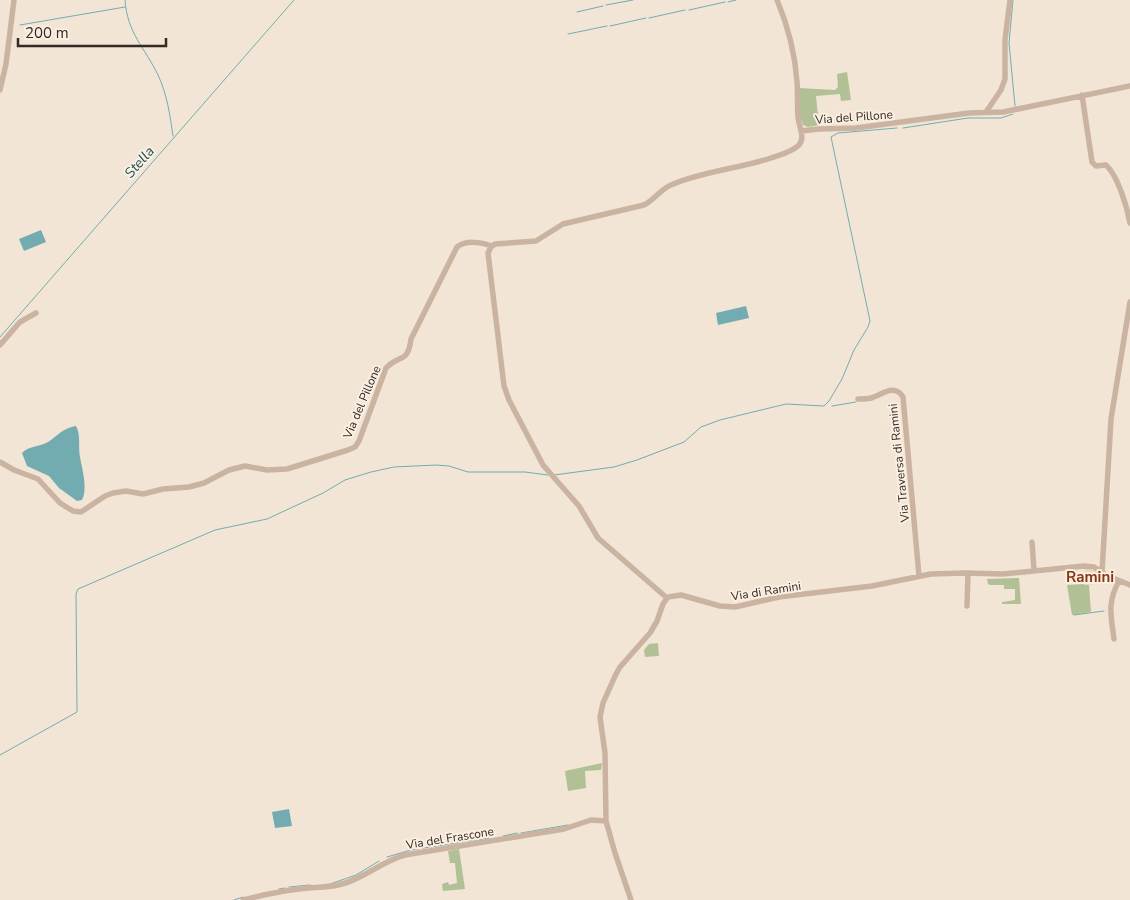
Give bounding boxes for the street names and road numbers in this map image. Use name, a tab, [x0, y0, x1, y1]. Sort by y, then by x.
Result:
street label: Via del Pillone	[814, 106, 893, 128]
street label: Via del Pillone	[339, 363, 385, 442]
street label: Via Traversa di Ramini	[885, 403, 913, 524]
street label: Via di Ramini	[729, 578, 802, 605]
street label: Via del Frascone	[404, 823, 495, 853]

